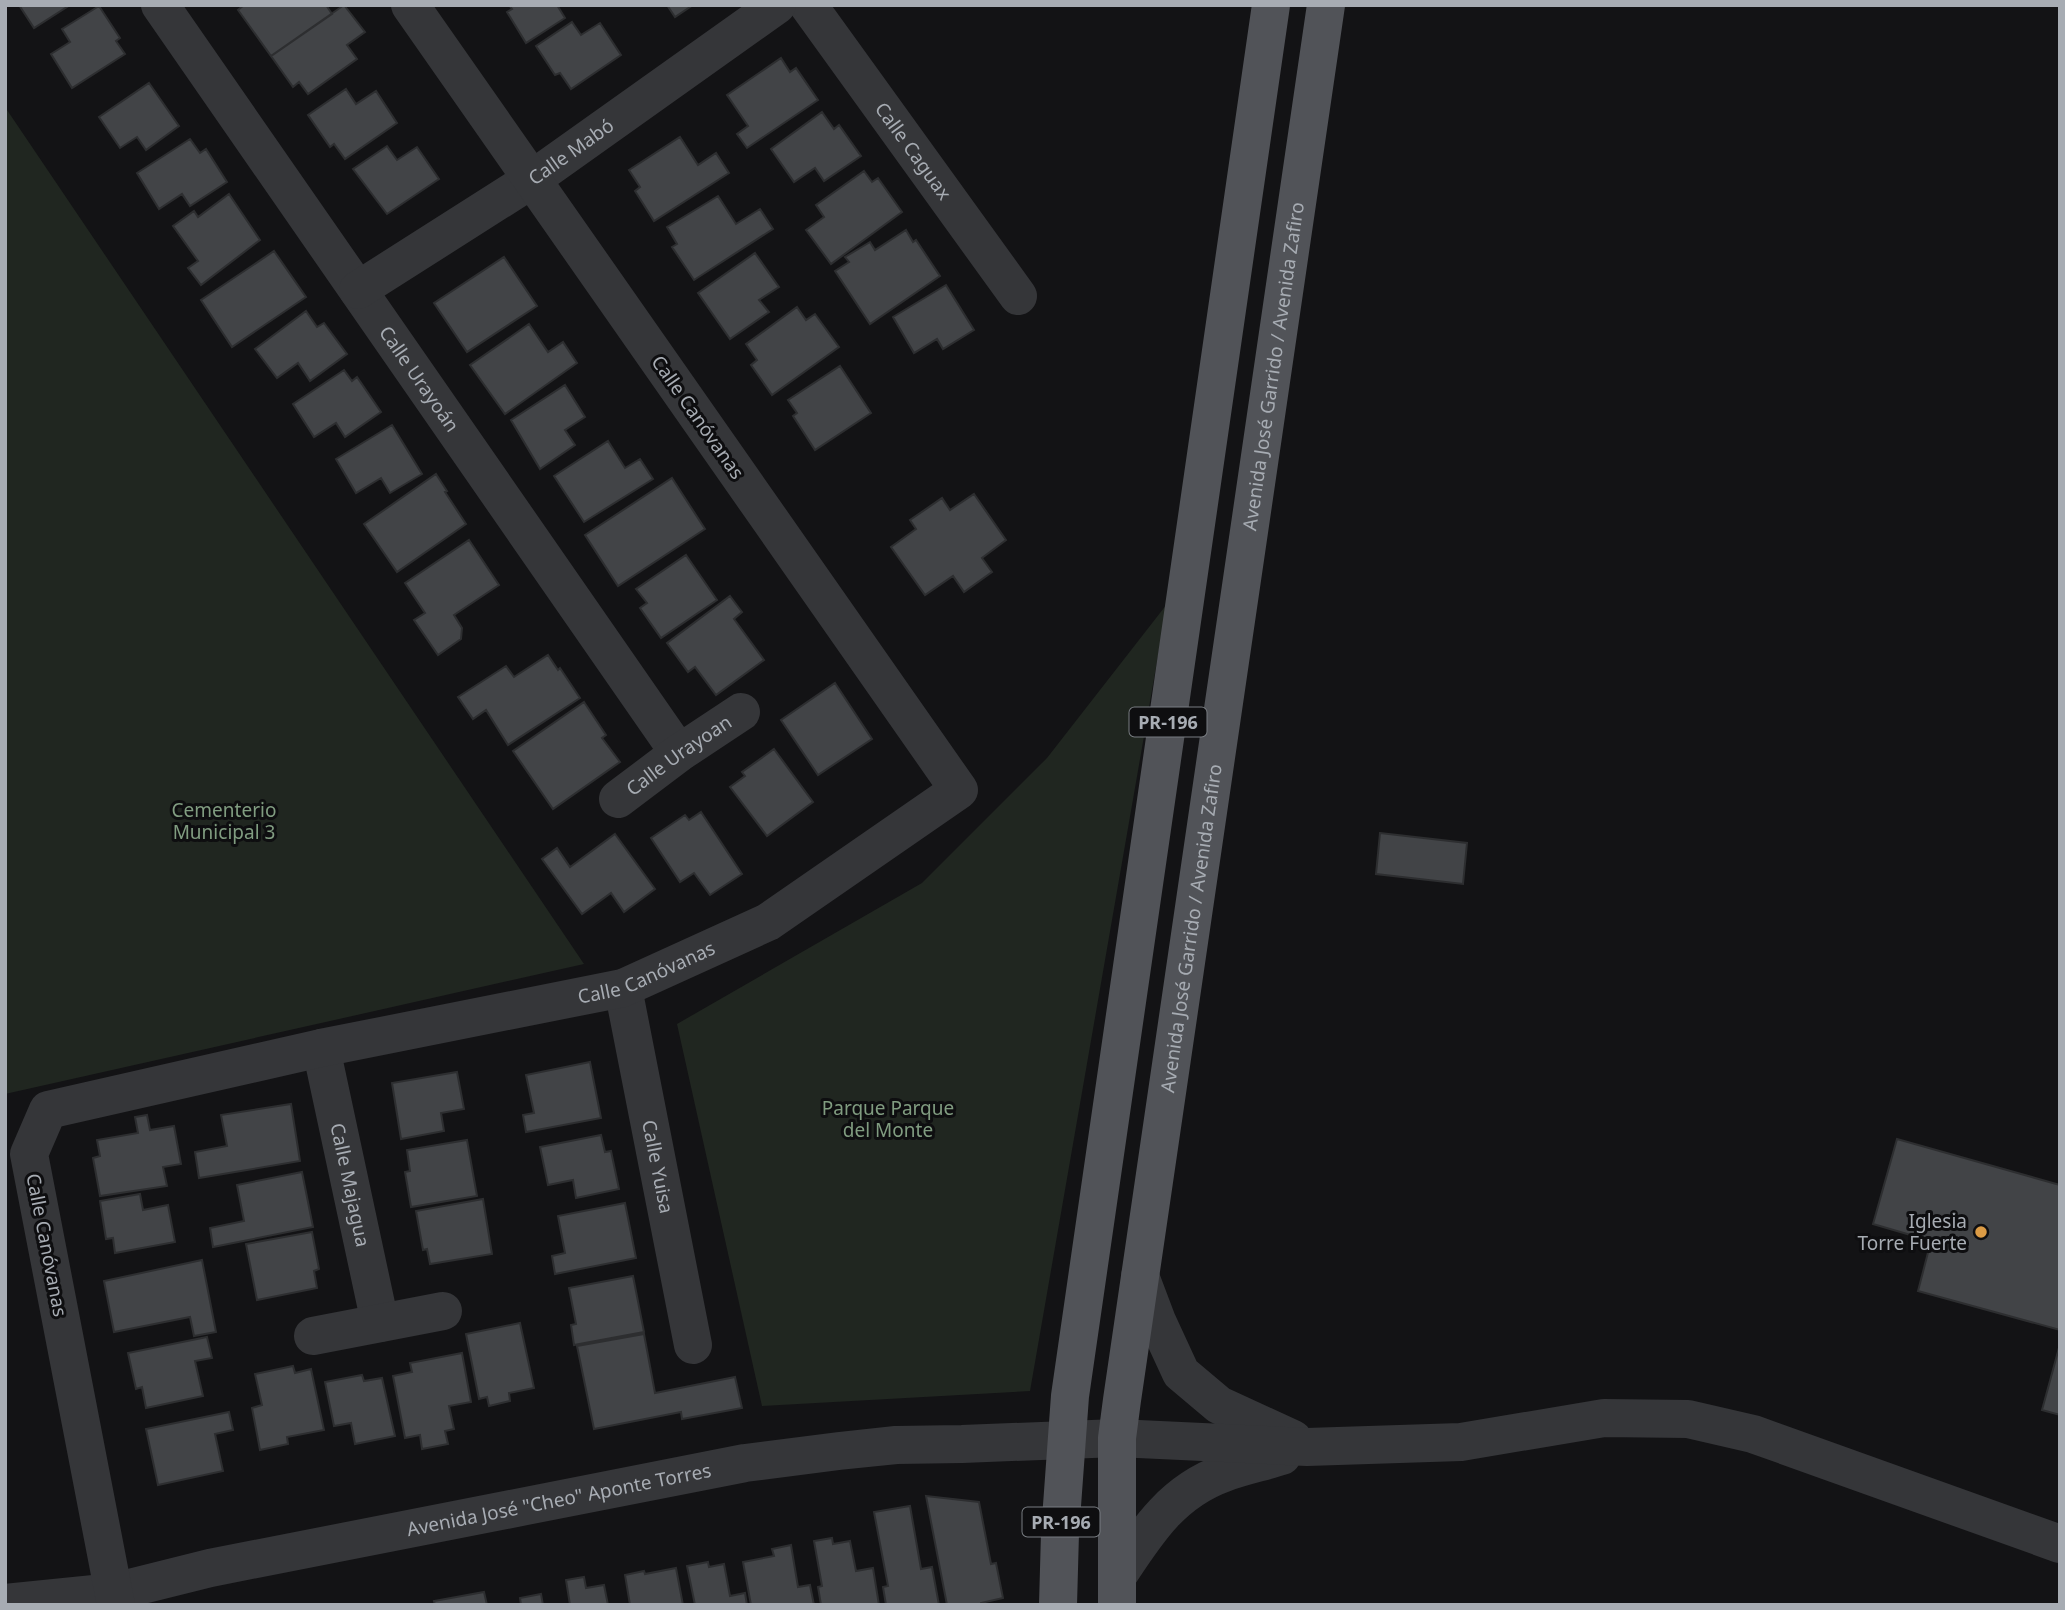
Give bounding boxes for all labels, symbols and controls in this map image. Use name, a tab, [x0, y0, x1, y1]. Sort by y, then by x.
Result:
street label: Calle Caguax	[869, 97, 958, 205]
street label: Calle Mabó	[523, 112, 619, 191]
street label: Avenida José Garrido / Avenida Zafiro	[1236, 200, 1310, 532]
street label: Calle Urayoán	[373, 321, 465, 437]
street label: Calle Canóvanas	[646, 350, 750, 484]
road number: PR-196	[1130, 708, 1206, 736]
street label: Calle Urayoan	[621, 709, 737, 802]
street label: Avenida José Garrido / Avenida Zafiro	[1154, 762, 1228, 1094]
park label: Cementerio Municipal 3	[172, 797, 276, 845]
street label: Calle Canóvanas	[575, 935, 719, 1010]
park label: Parque Parque del Monte	[822, 1095, 954, 1143]
street label: Calle Yuisa	[636, 1118, 680, 1216]
street label: Calle Majagua	[324, 1121, 376, 1249]
street label: Calle Canóvanas	[20, 1171, 74, 1319]
place label: Iglesia Torre Fuerte	[1858, 1208, 1967, 1256]
marker: Iglesia Torre Fuerte	[1973, 1224, 1989, 1240]
street label: Avenida José "Cheo" Aponte Torres	[404, 1457, 713, 1542]
road number: PR-196	[1023, 1507, 1100, 1536]

